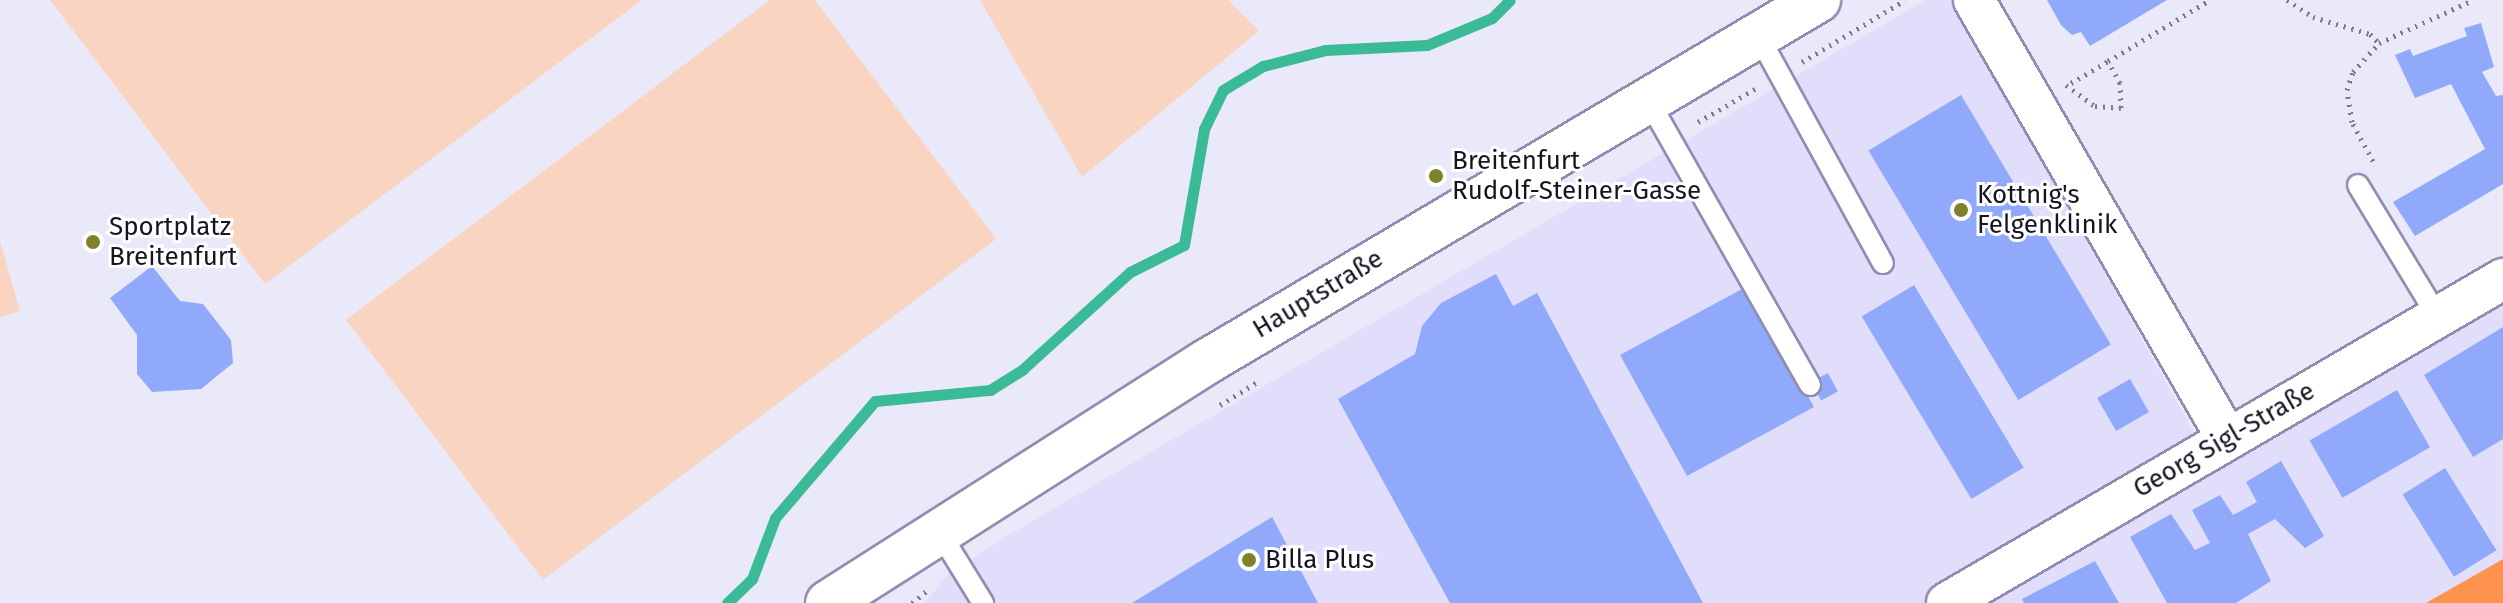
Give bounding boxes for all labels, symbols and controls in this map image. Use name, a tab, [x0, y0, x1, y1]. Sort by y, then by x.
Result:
place label: Breitenfurt Rudolf-Steiner-Gasse	[1452, 145, 1701, 206]
marker: Breitenfurt Rudolf-Steiner-Gasse	[1427, 167, 1445, 185]
place label: Kottnig's Felgenklinik	[1977, 179, 2117, 240]
marker: Kottnig's Felgenklinik	[1952, 201, 1970, 219]
place label: Sportplatz Breitenfurt	[109, 211, 237, 272]
marker: Sportplatz Breitenfurt	[84, 233, 102, 251]
street label: Hauptstraße	[1247, 243, 1389, 345]
street label: Georg Sigl-Straße	[2128, 375, 2320, 505]
place label: Billa Plus	[1265, 544, 1374, 576]
marker: Billa Plus	[1240, 551, 1258, 569]

